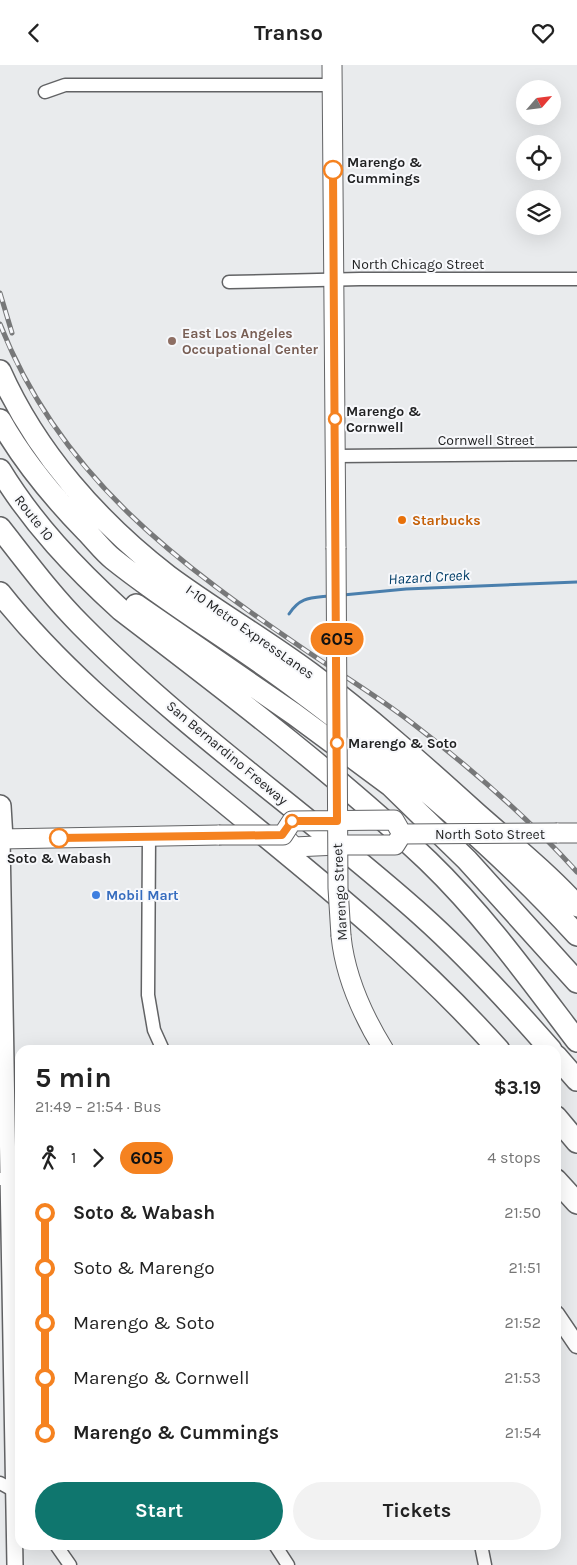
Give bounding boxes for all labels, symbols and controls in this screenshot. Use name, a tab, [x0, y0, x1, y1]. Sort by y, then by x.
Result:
icon: back	[20, 19, 48, 47]
icon: heart	[529, 19, 557, 47]
text: Transo	[254, 20, 323, 46]
north arrow	[516, 80, 561, 125]
map controls	[516, 80, 561, 235]
button: locate	[516, 135, 561, 180]
place label: Marengo & Cummings	[347, 154, 422, 187]
marker: Marengo & Cummings	[323, 160, 343, 180]
button: layers	[516, 190, 561, 235]
street label: North Chicago Street	[352, 256, 484, 273]
place label: East Los Angeles Occupational Center	[182, 325, 319, 358]
marker: East Los Angeles Occupational Center	[166, 335, 178, 347]
place label: Marengo & Cornwell	[346, 403, 421, 436]
marker: Marengo & Cornwell	[328, 412, 342, 426]
street label: Cornwell Street	[438, 432, 534, 449]
street label: Route 10	[11, 492, 57, 544]
place label: Starbucks	[412, 512, 481, 529]
marker: Starbucks	[396, 514, 408, 526]
water label: Hazard Creek	[388, 566, 471, 588]
street label: I-10 Metro ExpressLanes	[183, 581, 317, 683]
line badge: 605	[308, 623, 366, 655]
text: 605	[321, 628, 353, 650]
street label: San Bernardino Freeway	[163, 697, 291, 809]
place label: Marengo & Soto	[348, 735, 457, 752]
marker: Marengo & Soto	[330, 736, 344, 750]
unlabelled marker	[285, 814, 299, 828]
street label: North Soto Street	[435, 826, 545, 843]
marker: Soto & Wabash	[49, 828, 69, 848]
street label: Marengo Street	[329, 843, 351, 941]
place label: Soto & Wabash	[7, 850, 111, 867]
place label: Mobil Mart	[106, 887, 179, 904]
marker: Mobil Mart	[90, 889, 102, 901]
text: 5 min	[35, 1061, 112, 1094]
text: $3.19	[494, 1077, 541, 1099]
text: 21:49 – 21:54 · Bus	[35, 1097, 161, 1116]
icon: walk	[35, 1144, 63, 1172]
icon: forward	[84, 1144, 112, 1172]
text: 605	[130, 1147, 163, 1169]
text: 1	[71, 1148, 76, 1167]
text: 4 stops	[487, 1148, 541, 1167]
text: Soto & Wabash	[73, 1202, 215, 1224]
text: 21:50	[504, 1203, 541, 1222]
text: Soto & Marengo	[73, 1257, 215, 1279]
text: 21:51	[508, 1258, 541, 1277]
text: Marengo & Soto	[73, 1312, 215, 1334]
text: 21:52	[504, 1313, 541, 1332]
text: Marengo & Cornwell	[73, 1367, 250, 1389]
text: 21:53	[504, 1368, 541, 1387]
text: Marengo & Cummings	[73, 1422, 279, 1444]
text: 21:54	[505, 1423, 541, 1442]
button: Start	[35, 1482, 283, 1540]
button: Tickets	[293, 1482, 541, 1540]

